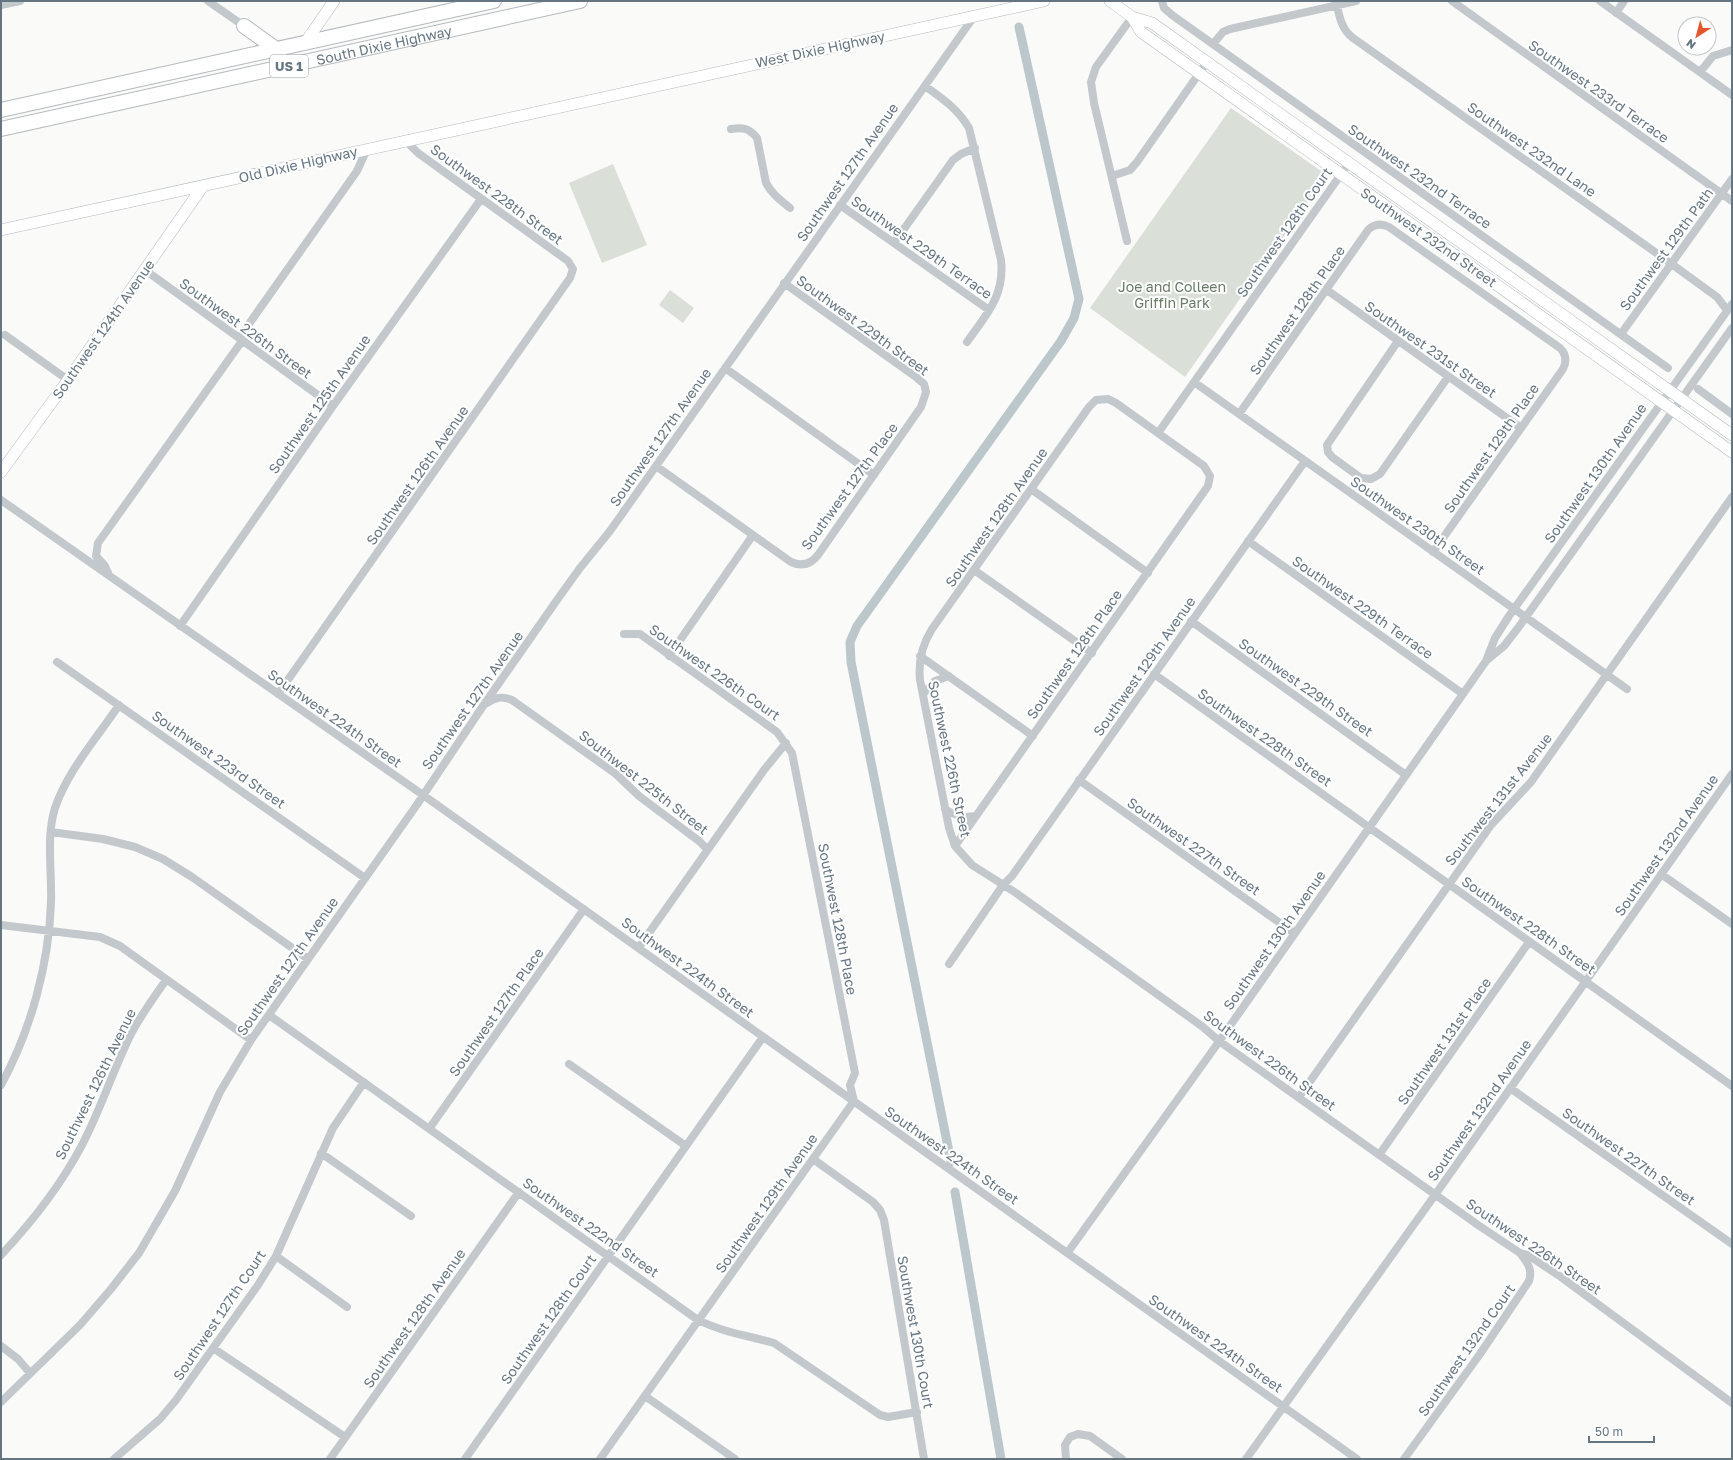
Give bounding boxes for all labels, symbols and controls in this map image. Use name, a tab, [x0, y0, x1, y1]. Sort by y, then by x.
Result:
north arrow	[1677, 16, 1717, 56]
street label: South Dixie Highway	[314, 21, 453, 68]
street label: West Dixie Highway	[754, 27, 887, 71]
street label: Southwest 233rd Terrace	[1525, 36, 1673, 146]
text: N	[1684, 37, 1698, 52]
road number: US 1	[270, 55, 308, 77]
street label: Southwest 232nd Lane	[1464, 98, 1600, 200]
street label: Southwest 127th Avenue	[793, 99, 901, 245]
street label: Southwest 232nd Terrace	[1345, 120, 1495, 232]
street label: Southwest 228th Street	[427, 140, 567, 248]
street label: Old Dixie Highway	[237, 142, 359, 186]
street label: Southwest 128th Court	[1233, 164, 1335, 300]
street label: Southwest 232nd Street	[1358, 183, 1500, 291]
street label: Southwest 129th Path	[1616, 184, 1716, 314]
street label: Southwest 229th Terrace	[848, 192, 996, 302]
street label: Southwest 128th Place	[1246, 242, 1348, 378]
street label: Southwest 124th Avenue	[48, 256, 158, 402]
street label: Southwest 229th Street	[793, 271, 933, 379]
street label: Southwest 226th Street	[176, 274, 316, 382]
park label: Joe and Colleen Griffin Park	[1118, 278, 1226, 311]
street label: Southwest 231st Street	[1362, 297, 1500, 401]
street label: Southwest 125th Avenue	[264, 331, 374, 477]
street label: Southwest 127th Avenue	[606, 364, 714, 510]
street label: Southwest 129th Place	[1440, 380, 1542, 516]
street label: Southwest 130th Avenue	[1540, 400, 1650, 546]
street label: Southwest 126th Avenue	[362, 402, 472, 548]
street label: Southwest 127th Place	[797, 419, 901, 553]
street label: Southwest 128th Avenue	[941, 444, 1051, 590]
street label: Southwest 230th Street	[1348, 472, 1488, 578]
street label: Southwest 229th Terrace	[1289, 552, 1437, 662]
street label: Southwest 128th Place	[1023, 586, 1125, 722]
street label: Southwest 129th Avenue	[1089, 593, 1199, 739]
street label: Southwest 226th Court	[646, 620, 784, 724]
street label: Southwest 127th Avenue	[418, 627, 526, 773]
street label: Southwest 229th Street	[1236, 634, 1376, 740]
street label: Southwest 224th Street	[265, 665, 405, 771]
street label: Southwest 226th Street	[925, 679, 975, 839]
street label: Southwest 228th Street	[1195, 684, 1335, 790]
street label: Southwest 223rd Street	[149, 706, 289, 812]
street label: Southwest 225th Street	[576, 726, 712, 838]
street label: Southwest 131st Avenue	[1441, 729, 1555, 869]
street label: Southwest 132nd Avenue	[1611, 771, 1721, 919]
street label: Southwest 227th Street	[1124, 794, 1264, 898]
street label: Southwest 128th Place	[815, 842, 861, 996]
street label: Southwest 130th Avenue	[1219, 867, 1329, 1013]
street label: Southwest 228th Street	[1459, 872, 1599, 978]
street label: Southwest 127th Avenue	[233, 893, 341, 1039]
street label: Southwest 224th Street	[618, 913, 758, 1021]
street label: Southwest 127th Place	[445, 944, 547, 1080]
street label: Southwest 131st Place	[1394, 974, 1494, 1108]
street label: Southwest 126th Avenue	[51, 1006, 139, 1162]
street label: Southwest 226th Street	[1200, 1006, 1340, 1114]
street label: Southwest 132nd Avenue	[1424, 1036, 1534, 1184]
street label: Southwest 224th Street	[882, 1102, 1022, 1208]
street label: Southwest 227th Street	[1559, 1104, 1699, 1208]
street label: Southwest 129th Avenue	[711, 1130, 821, 1276]
street label: Southwest 222nd Street	[520, 1174, 662, 1280]
street label: Southwest 226th Street	[1463, 1194, 1605, 1298]
street label: Southwest 128th Avenue	[359, 1245, 469, 1391]
street label: Southwest 127th Court	[169, 1247, 269, 1383]
street label: Southwest 128th Court	[497, 1251, 599, 1387]
street label: Southwest 130th Court	[894, 1254, 938, 1410]
street label: Southwest 132nd Court	[1414, 1281, 1518, 1419]
street label: Southwest 224th Street	[1146, 1290, 1286, 1396]
scale bar	[1589, 1418, 1654, 1444]
text: 50 m	[1595, 1424, 1623, 1439]

